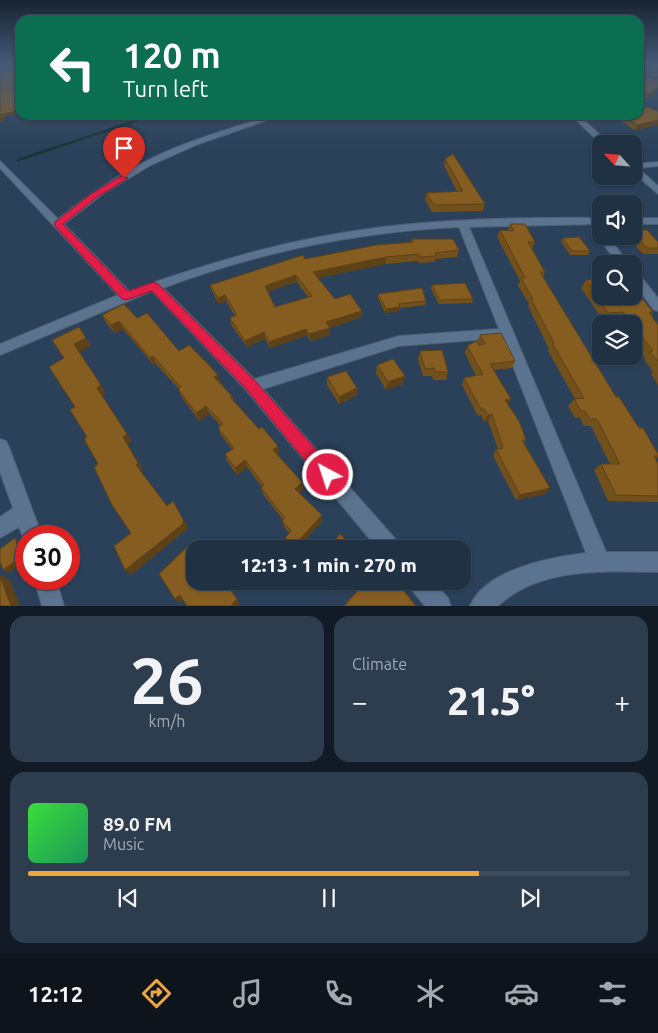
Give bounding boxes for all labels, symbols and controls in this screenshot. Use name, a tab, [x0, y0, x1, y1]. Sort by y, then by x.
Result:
icon: left	[40, 35, 105, 100]
text: 120 m	[123, 35, 221, 75]
text: Turn left	[123, 76, 208, 101]
pin	[103, 127, 145, 178]
icon: arrive	[110, 134, 138, 162]
north arrow	[592, 135, 642, 185]
map controls	[592, 135, 642, 365]
button: sound	[592, 195, 642, 245]
button: search	[592, 255, 642, 305]
button: layers	[592, 315, 642, 365]
position arrow	[301, 448, 353, 500]
speed limit sign: 30	[15, 525, 80, 590]
text: 12:13 · 1 min · 270 m	[240, 554, 417, 576]
text: 26	[130, 643, 204, 716]
text: Climate	[352, 655, 407, 673]
text: 21.5°	[447, 680, 535, 722]
text: −	[352, 686, 368, 717]
text: +	[614, 686, 630, 717]
text: km/h	[149, 712, 185, 730]
text: 89.0 FM	[103, 813, 172, 835]
text: Music	[103, 835, 144, 853]
icon: previous	[114, 884, 142, 912]
icon: pause	[315, 884, 343, 912]
icon: next	[516, 884, 544, 912]
icon: directions	[139, 976, 174, 1011]
icon: music	[230, 976, 265, 1011]
icon: phone	[321, 976, 356, 1011]
icon: climate	[413, 976, 448, 1011]
icon: car	[504, 976, 539, 1011]
icon: filters	[595, 976, 630, 1011]
text: 12:12	[28, 981, 83, 1006]

